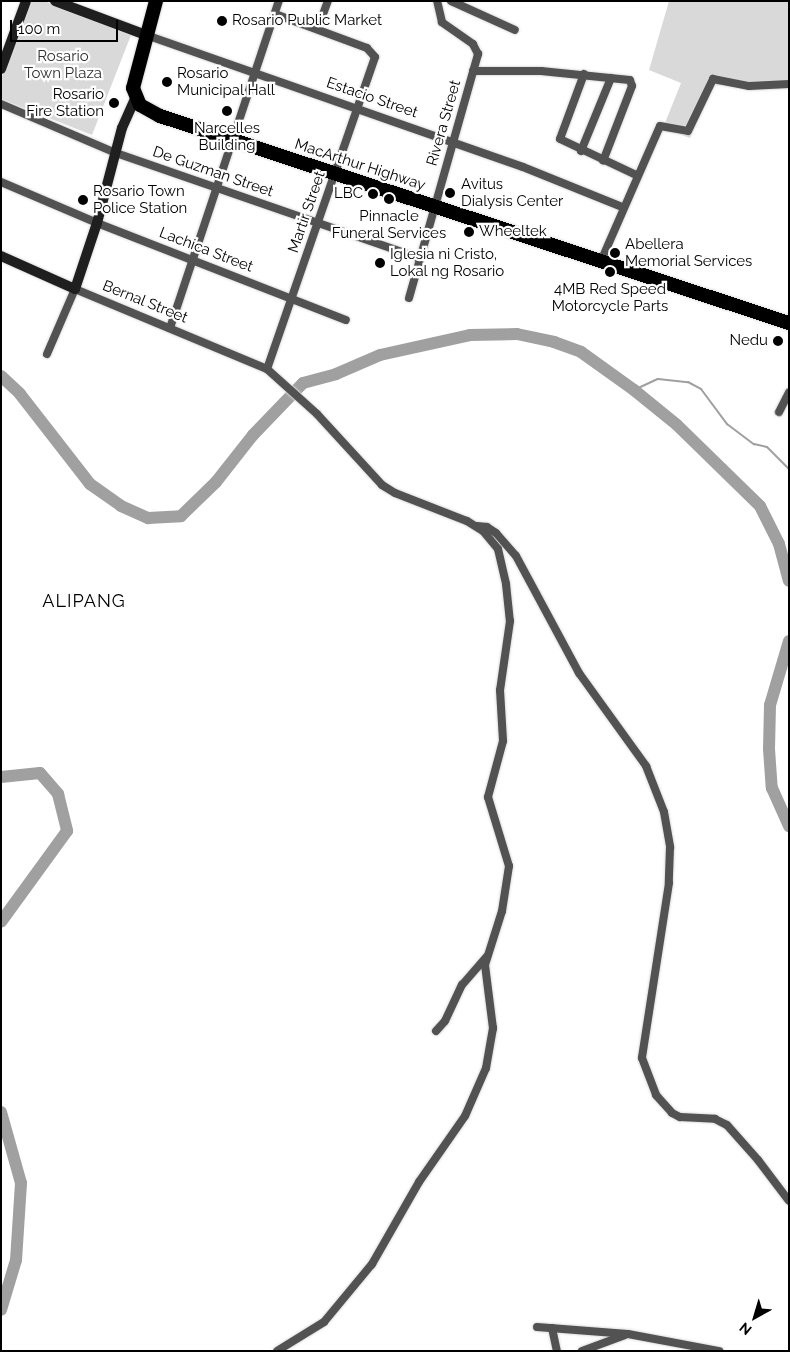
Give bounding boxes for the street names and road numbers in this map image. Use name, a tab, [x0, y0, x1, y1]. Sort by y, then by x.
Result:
street label: Estacio Street	[324, 74, 420, 122]
street label: Rivera Street	[423, 78, 465, 168]
street label: MacArthur Highway	[292, 135, 428, 195]
street label: De Guzman Street	[150, 143, 276, 201]
street label: Martir Street	[285, 169, 329, 255]
street label: Lachica Street	[157, 224, 255, 276]
street label: Bernal Street	[100, 277, 190, 327]

